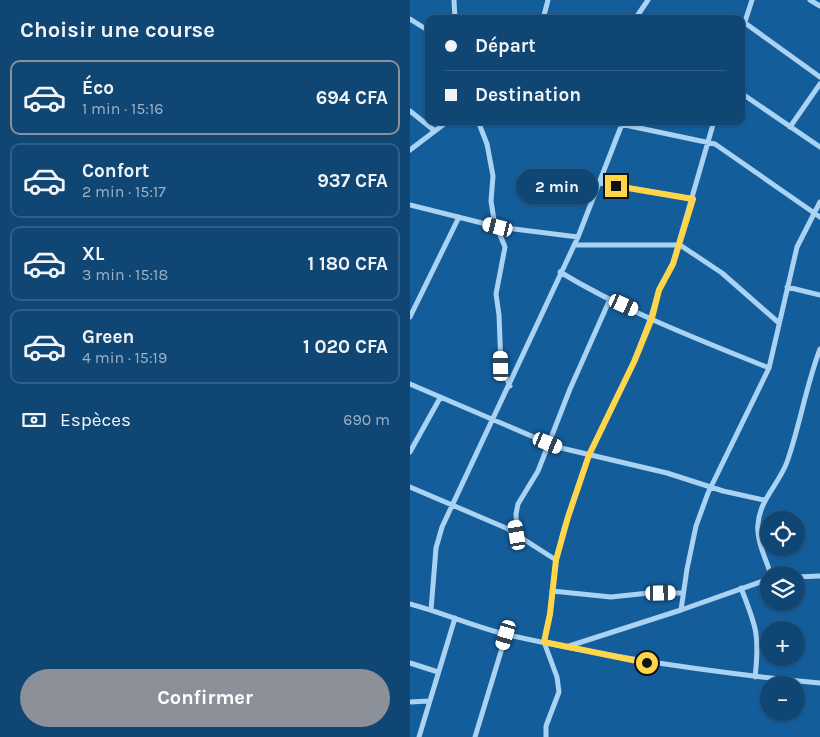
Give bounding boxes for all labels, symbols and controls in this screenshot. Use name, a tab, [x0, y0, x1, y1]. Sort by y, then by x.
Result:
text: Choisir une course	[20, 17, 215, 43]
text: Départ	[475, 35, 536, 57]
icon: car	[22, 75, 67, 120]
text: Éco	[82, 77, 114, 99]
text: Destination	[475, 84, 581, 106]
text: 694 CFA	[316, 87, 388, 109]
text: 1 min · 15:16	[82, 99, 163, 118]
icon: car	[22, 158, 67, 203]
text: Confort	[82, 160, 149, 182]
callout: 2 min	[516, 168, 598, 204]
text: 937 CFA	[317, 170, 388, 192]
route end	[605, 175, 627, 197]
text: 2 min	[535, 177, 579, 196]
text: 2 min · 15:17	[82, 182, 166, 201]
car	[481, 216, 514, 238]
icon: car	[22, 241, 67, 286]
text: XL	[82, 243, 104, 265]
text: 1 180 CFA	[307, 253, 388, 275]
text: 3 min · 15:18	[82, 265, 168, 284]
car	[607, 292, 640, 318]
icon: car	[22, 324, 67, 369]
text: Green	[82, 326, 134, 348]
text: 1 020 CFA	[303, 336, 388, 358]
text: 4 min · 15:19	[82, 348, 167, 367]
car	[493, 351, 508, 381]
icon: cash	[20, 406, 48, 434]
text: Espèces	[60, 409, 131, 431]
text: 690 m	[343, 410, 390, 429]
car	[531, 430, 564, 456]
map controls	[760, 511, 805, 721]
button: locate	[760, 511, 805, 556]
car	[507, 519, 526, 551]
button: layers	[760, 566, 805, 611]
car	[645, 585, 676, 601]
car	[494, 618, 517, 652]
button: +	[760, 621, 805, 666]
route start	[636, 652, 658, 674]
button: Confirmer	[20, 669, 390, 727]
button: −	[760, 676, 805, 721]

